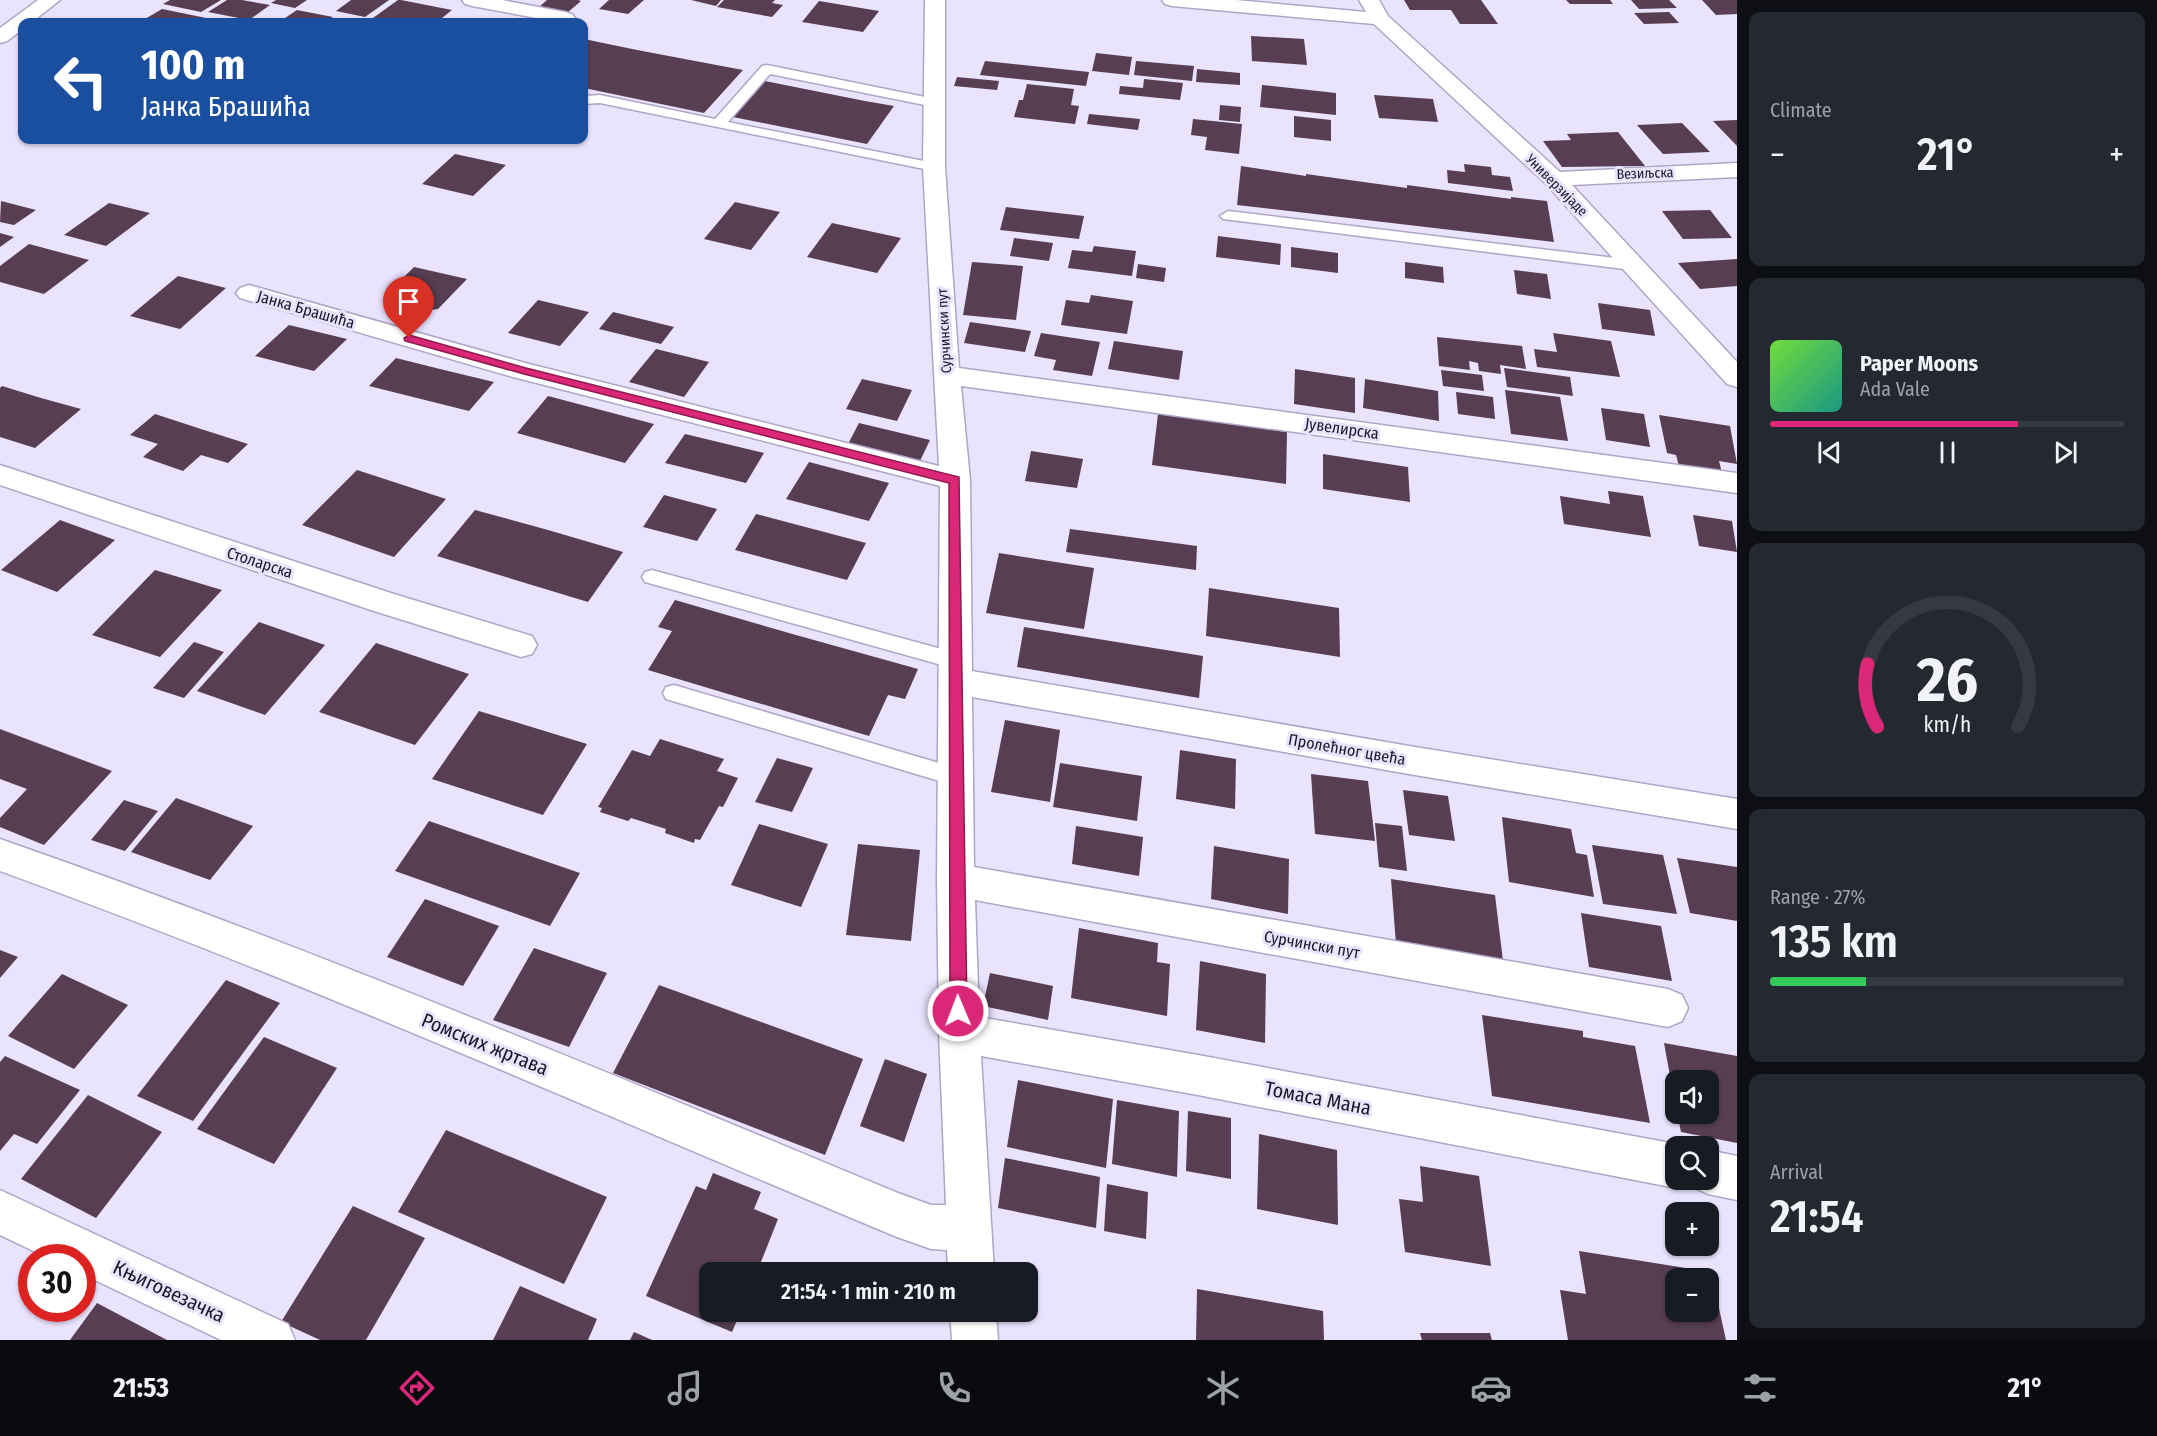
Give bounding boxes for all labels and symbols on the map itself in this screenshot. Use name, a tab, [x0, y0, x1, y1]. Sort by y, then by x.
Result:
street label: Универзијаде	[1521, 150, 1591, 220]
street label: Везиљска	[1616, 164, 1674, 183]
pin	[383, 276, 434, 338]
street label: Јанка Брашића	[255, 286, 357, 333]
street label: Сурчински пут	[934, 288, 955, 374]
street label: Јувелирска	[1304, 414, 1380, 443]
street label: Столарска	[224, 543, 295, 582]
street label: Пролећног цвећа	[1287, 730, 1407, 769]
street label: Сурчински пут	[1263, 927, 1362, 962]
position arrow	[926, 979, 990, 1043]
street label: Ромских жртава	[418, 1008, 552, 1080]
street label: Томаса Мана	[1263, 1076, 1373, 1120]
speed limit sign: 30	[18, 1244, 96, 1322]
street label: Књиговезачка	[109, 1255, 229, 1327]

